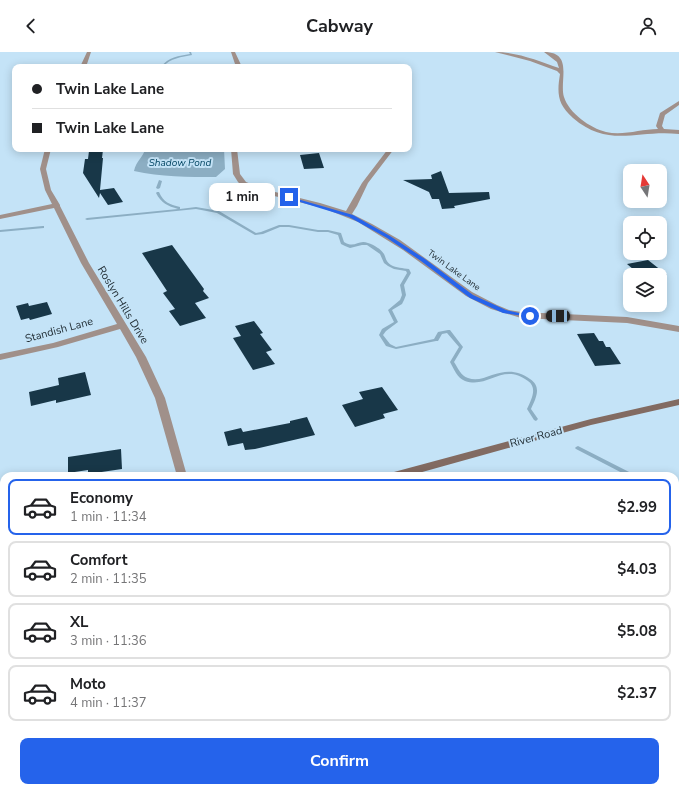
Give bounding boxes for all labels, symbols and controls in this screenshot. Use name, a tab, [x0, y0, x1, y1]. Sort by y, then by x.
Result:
text: Cabway	[306, 14, 373, 38]
icon: back	[20, 15, 42, 37]
icon: person	[637, 15, 659, 37]
text: Twin Lake Lane	[56, 79, 164, 99]
text: Twin Lake Lane	[56, 118, 164, 138]
water label: Shadow Pond	[149, 156, 211, 170]
north arrow	[623, 164, 667, 208]
map controls	[623, 164, 667, 312]
callout: 1 min	[209, 183, 275, 211]
text: 1 min	[225, 188, 259, 206]
route end	[280, 188, 298, 206]
button: locate	[623, 216, 667, 260]
street label: Twin Lake Lane	[425, 247, 483, 293]
street label: Roslyn Hills Drive	[94, 263, 152, 347]
button: layers	[623, 268, 667, 312]
route start	[521, 307, 539, 325]
car	[546, 310, 570, 322]
street label: Standish Lane	[23, 314, 95, 346]
street label: River Road	[508, 423, 564, 451]
text: Economy	[70, 488, 133, 508]
icon: car	[22, 489, 58, 525]
text: $2.99	[617, 497, 657, 517]
text: 1 min · 11:34	[70, 508, 146, 526]
text: Comfort	[70, 550, 127, 570]
icon: car	[22, 551, 58, 587]
text: $4.03	[617, 559, 657, 579]
text: 2 min · 11:35	[70, 570, 146, 588]
text: XL	[70, 612, 89, 632]
icon: car	[22, 613, 58, 649]
text: $5.08	[617, 621, 657, 641]
text: 3 min · 11:36	[70, 632, 146, 650]
text: Moto	[70, 674, 106, 694]
icon: car	[22, 675, 58, 711]
text: $2.37	[617, 683, 657, 703]
text: 4 min · 11:37	[70, 694, 146, 712]
button: Confirm	[20, 738, 659, 784]

